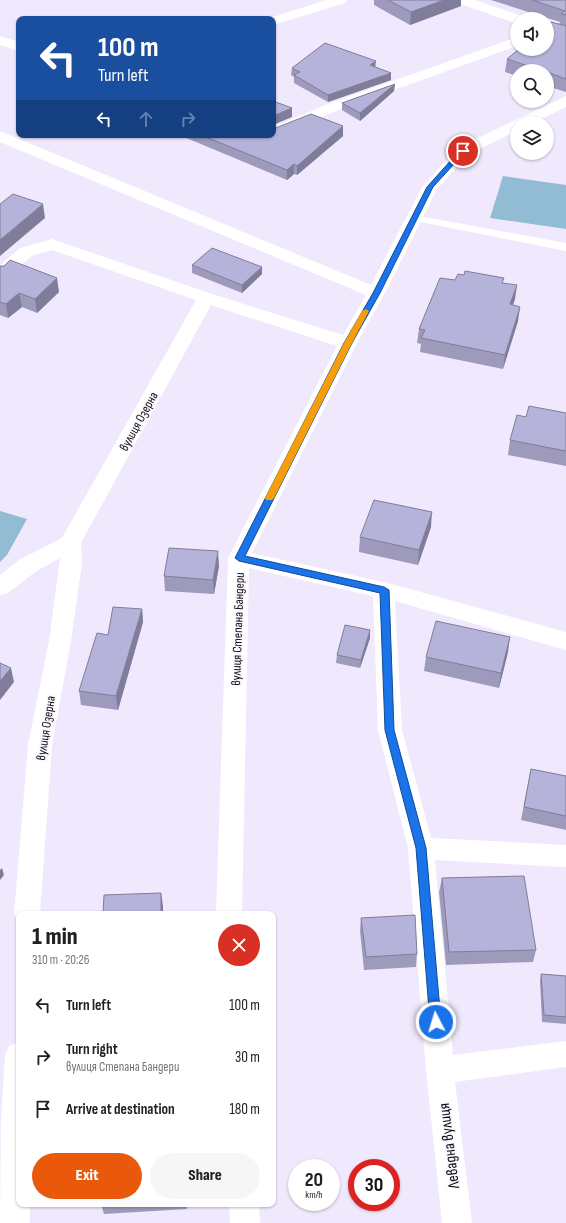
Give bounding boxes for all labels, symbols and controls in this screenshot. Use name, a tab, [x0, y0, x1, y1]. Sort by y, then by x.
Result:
map controls	[510, 12, 554, 160]
button: sound	[510, 12, 554, 56]
text: 100 m	[98, 31, 159, 64]
icon: left	[32, 32, 84, 84]
button: search	[510, 64, 554, 108]
text: Turn left	[98, 65, 149, 86]
icon: left	[93, 108, 115, 130]
icon: ahead	[135, 108, 157, 130]
icon: right	[177, 108, 199, 130]
button: layers	[510, 116, 554, 160]
pin	[446, 134, 480, 168]
icon: arrive	[452, 140, 474, 162]
street label: вулиця Озерна	[116, 389, 162, 454]
street label: вулиця Степана Бандери	[228, 572, 248, 686]
street label: вулиця Озерна	[33, 695, 59, 762]
text: 1 min	[32, 922, 78, 951]
button: close	[218, 924, 260, 966]
text: 310 m · 20:26	[32, 952, 89, 968]
icon: left	[32, 994, 54, 1016]
text: Turn left	[66, 996, 111, 1015]
text: 100 m	[229, 996, 260, 1015]
position arrow	[415, 1001, 457, 1043]
text: Turn right	[66, 1040, 118, 1059]
icon: right	[32, 1046, 54, 1068]
text: 30 m	[235, 1048, 260, 1067]
text: вулиця Степана Бандери	[66, 1059, 179, 1075]
icon: arrive	[32, 1098, 54, 1120]
text: Arrive at destination	[66, 1100, 175, 1119]
text: 180 m	[229, 1100, 260, 1119]
street label: Левадна вулиця	[435, 1102, 464, 1191]
button: Exit	[32, 1153, 142, 1199]
button: Share	[150, 1153, 260, 1199]
speed limit sign: 30	[348, 1159, 400, 1211]
text: 20	[305, 1168, 323, 1192]
text: km/h	[305, 1189, 323, 1201]

